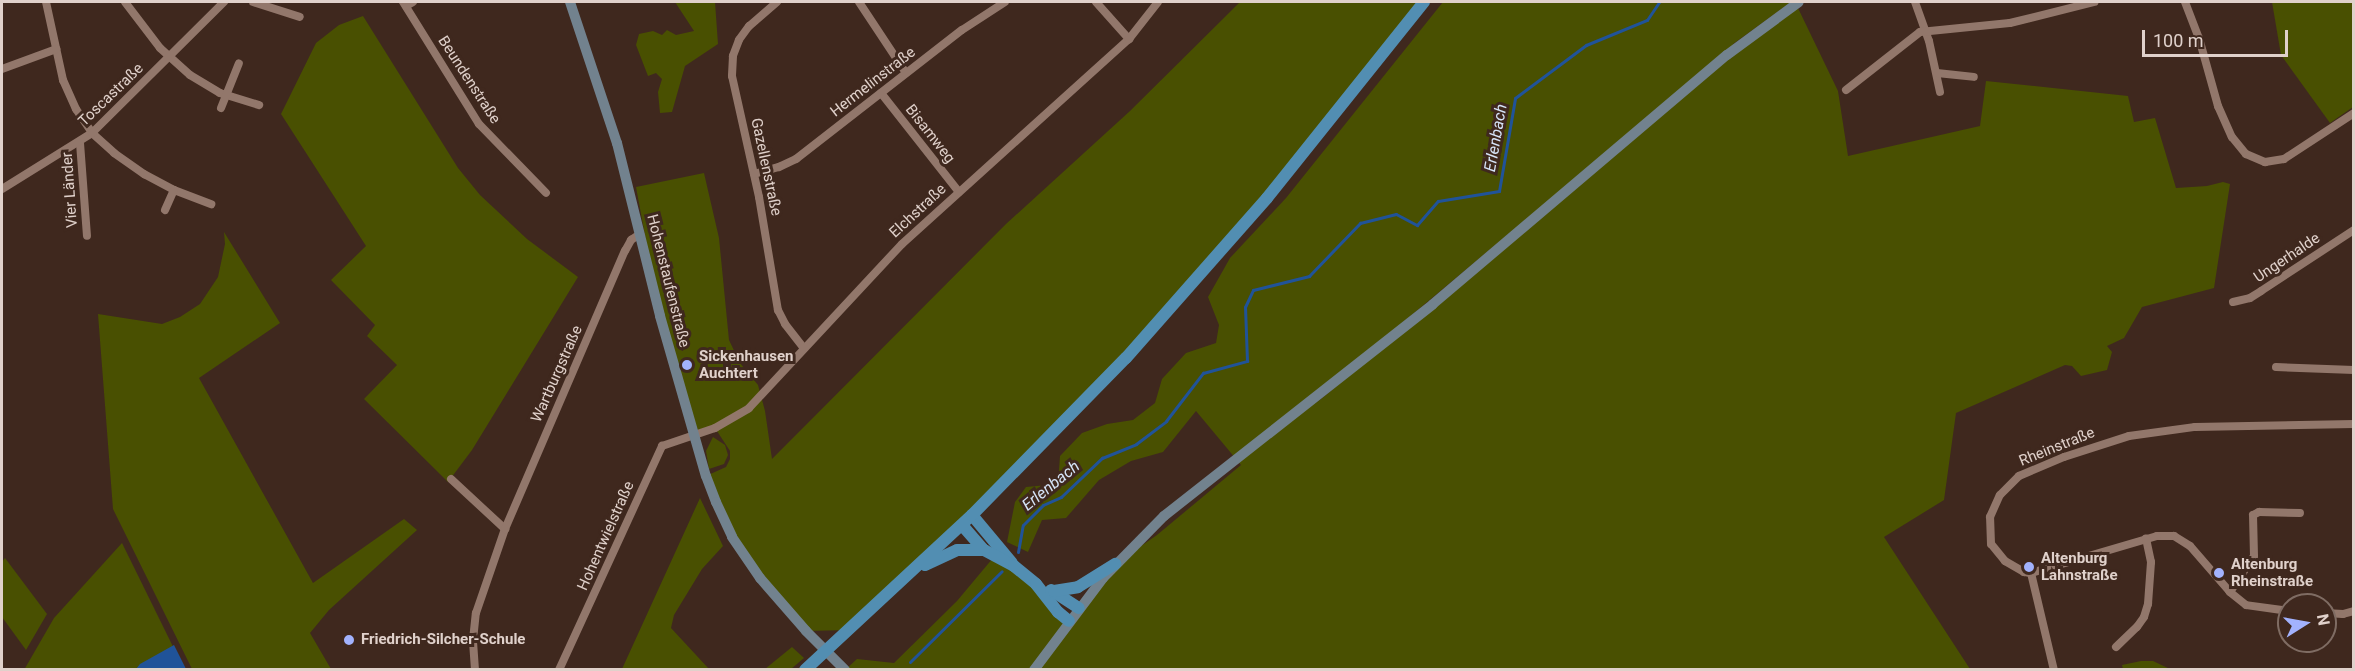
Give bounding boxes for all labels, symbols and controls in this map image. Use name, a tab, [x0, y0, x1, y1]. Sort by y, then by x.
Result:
scale bar	[2145, 18, 2290, 56]
text: 100 m	[2153, 30, 2204, 51]
street label: Beundenstraße	[434, 33, 504, 127]
street label: Hermelinstraße	[827, 43, 919, 121]
street label: Toscastraße	[75, 60, 147, 130]
street label: Bisamweg	[901, 101, 959, 167]
water label: Erlenbach	[1481, 103, 1511, 173]
street label: Gazellenstraße	[747, 116, 785, 218]
street label: Vier Länder	[58, 151, 82, 229]
street label: Elchstraße	[886, 180, 950, 242]
street label: Hohenstaufenstraße	[643, 213, 693, 349]
street label: Ungerhalde	[2250, 229, 2324, 287]
street label: Wartburgstraße	[528, 323, 586, 425]
place label: Sickenhausen Auchtert	[699, 347, 793, 382]
marker: Sickenhausen Auchtert	[680, 358, 694, 372]
street label: Rheinstraße	[2017, 424, 2097, 470]
water label: Erlenbach	[1018, 457, 1084, 515]
street label: Hohentwielstraße	[574, 479, 638, 593]
place label: Altenburg Lahnstraße	[2041, 549, 2118, 584]
place label: Altenburg Rheinstraße	[2231, 555, 2313, 590]
marker: Altenburg Lahnstraße	[2022, 560, 2036, 574]
marker: Altenburg Rheinstraße	[2212, 566, 2226, 580]
north arrow	[2277, 593, 2337, 653]
text: N	[2313, 612, 2334, 627]
place label: Friedrich-Silcher-Schule	[361, 631, 525, 649]
marker: Friedrich-Silcher-Schule	[342, 633, 356, 647]

